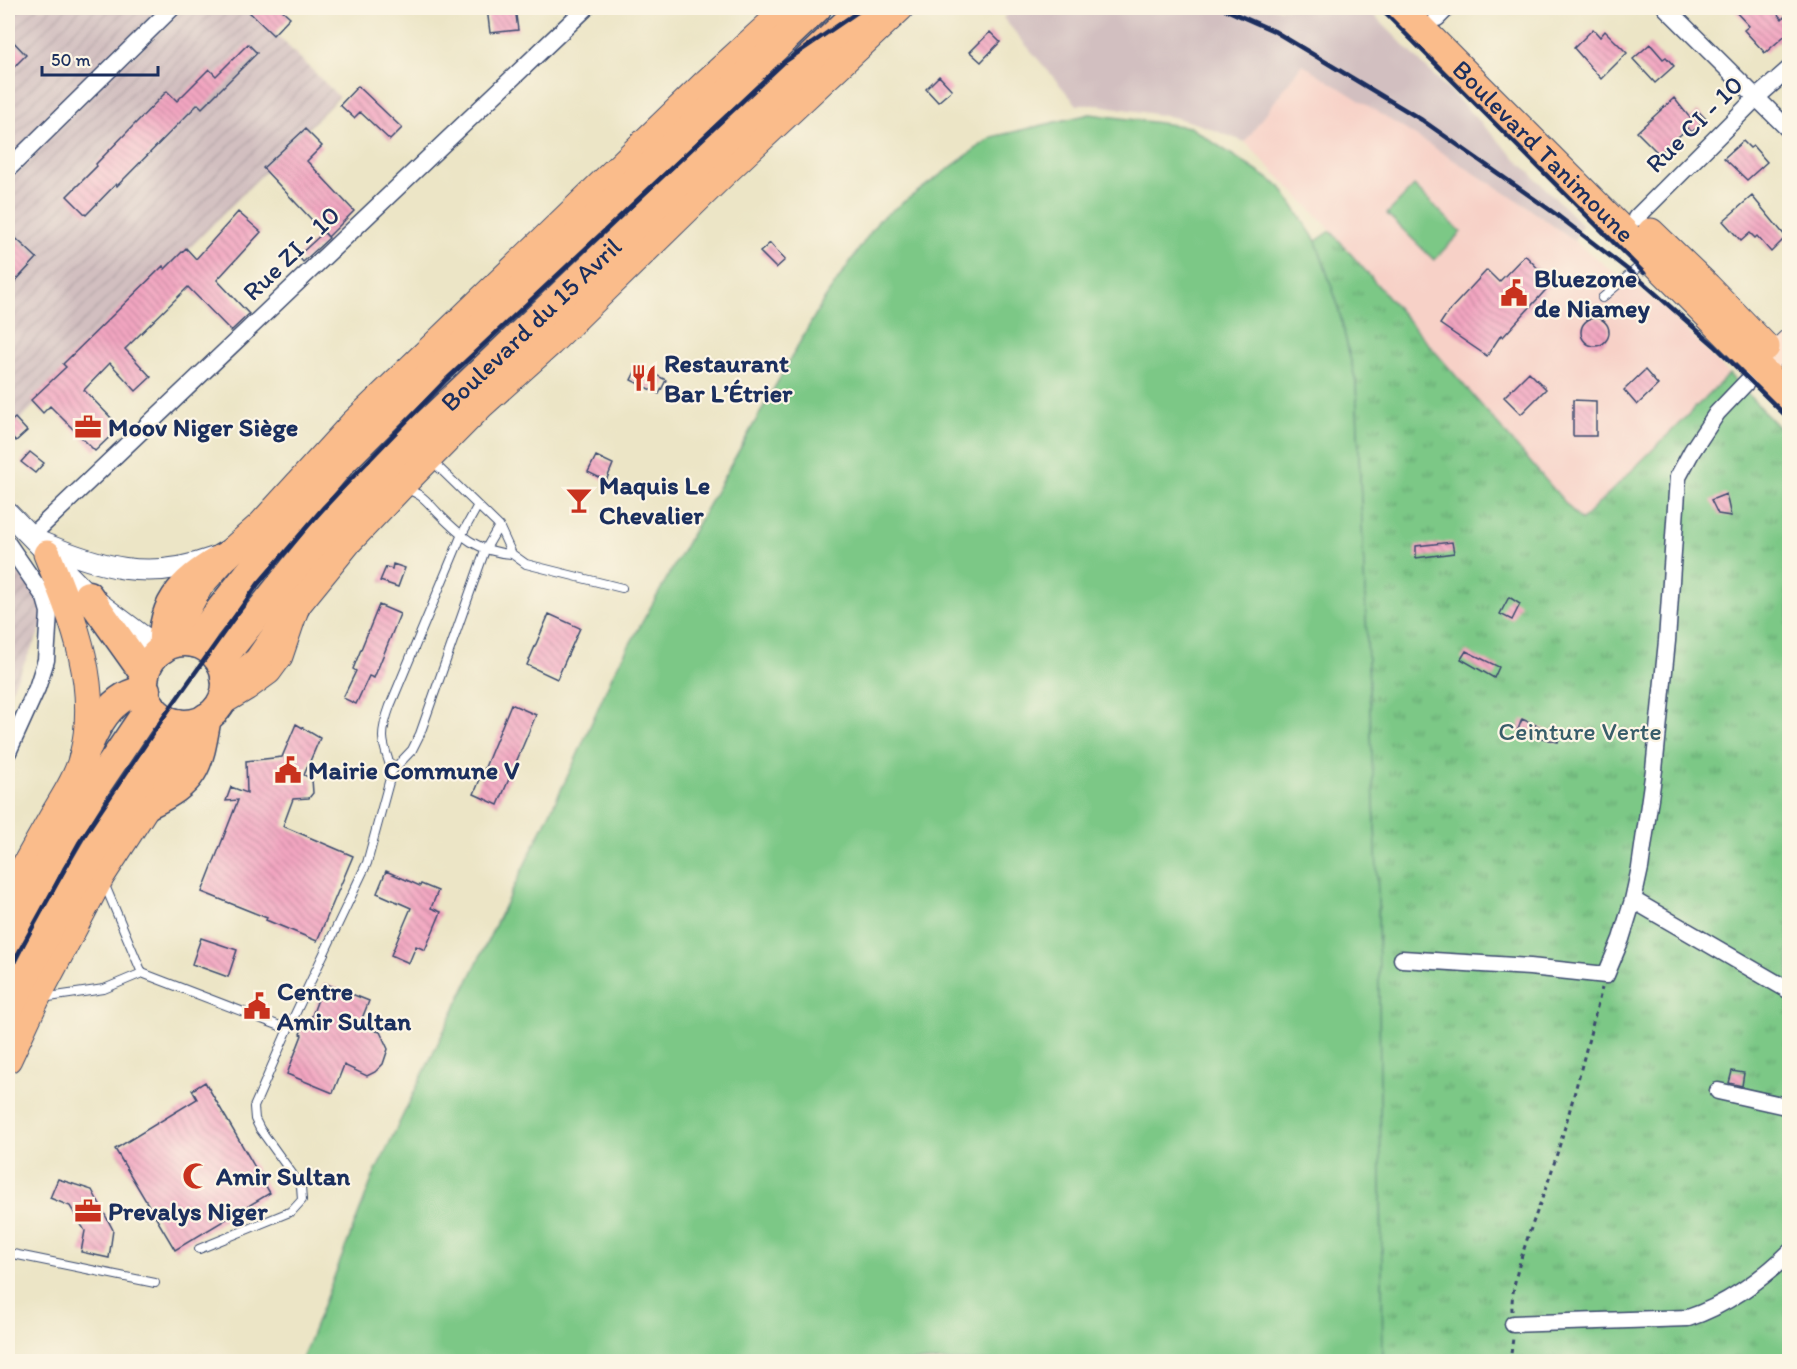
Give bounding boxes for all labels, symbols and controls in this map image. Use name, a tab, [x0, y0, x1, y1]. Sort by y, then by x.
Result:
scale bar	[42, 39, 158, 77]
text: 50 m	[51, 49, 91, 71]
street label: Boulevard Tanimoune	[1446, 53, 1641, 249]
street label: Rue CI - 10	[1639, 69, 1749, 179]
street label: Rue ZI - 10	[236, 199, 346, 307]
street label: Boulevard du 15 Avril	[434, 231, 628, 418]
place label: Bluezone de Niamey	[1534, 262, 1651, 324]
public building icon: Bluezone de Niamey	[1499, 278, 1529, 308]
place label: Restaurant Bar L’Étrier	[664, 347, 793, 409]
restaurant icon: Restaurant Bar L’Étrier	[629, 363, 659, 393]
place label: Moov Niger Siège	[108, 411, 298, 443]
office icon: Moov Niger Siège	[73, 412, 103, 442]
place label: Maquis Le Chevalier	[599, 469, 710, 531]
bar icon: Maquis Le Chevalier	[564, 485, 594, 515]
park label: Ceinture Verte	[1498, 715, 1662, 747]
place label: Mairie Commune V	[308, 754, 520, 786]
public building icon: Mairie Commune V	[273, 755, 303, 785]
place label: Centre Amir Sultan	[276, 975, 411, 1037]
public building icon: Centre Amir Sultan	[242, 991, 272, 1021]
place label: Amir Sultan	[215, 1160, 350, 1192]
mosque icon: Amir Sultan	[181, 1161, 211, 1191]
place label: Prevalys Niger	[108, 1195, 268, 1227]
office icon: Prevalys Niger	[73, 1196, 103, 1226]

